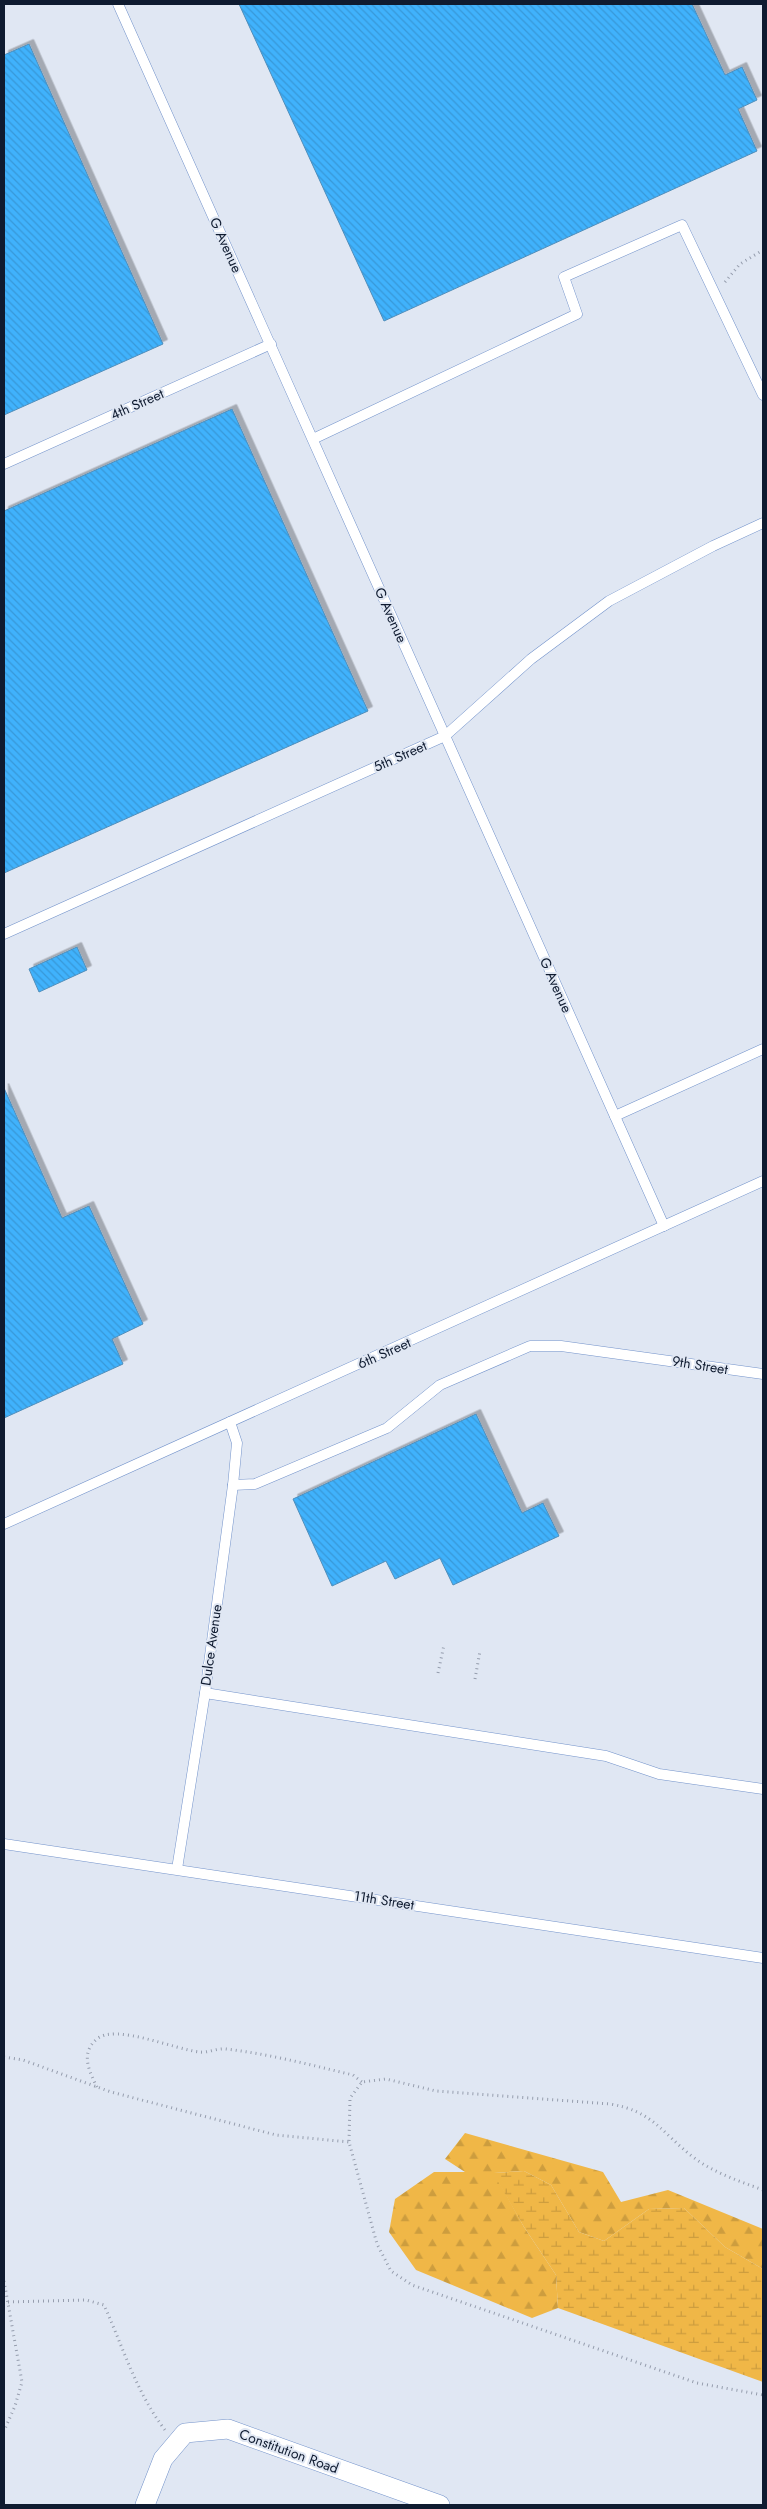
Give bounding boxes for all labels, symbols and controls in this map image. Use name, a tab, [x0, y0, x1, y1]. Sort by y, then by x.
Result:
street label: G Avenue	[205, 214, 247, 276]
street label: 4th Street	[107, 383, 167, 425]
street label: G Avenue	[370, 584, 412, 646]
street label: 5th Street	[370, 735, 430, 777]
street label: G Avenue	[535, 954, 577, 1016]
street label: 6th Street	[354, 1332, 414, 1374]
street label: 9th Street	[671, 1351, 730, 1379]
street label: Dulce Avenue	[195, 1603, 227, 1687]
street label: 11th Street	[352, 1885, 416, 1915]
street label: Constitution Road	[237, 2424, 341, 2478]

